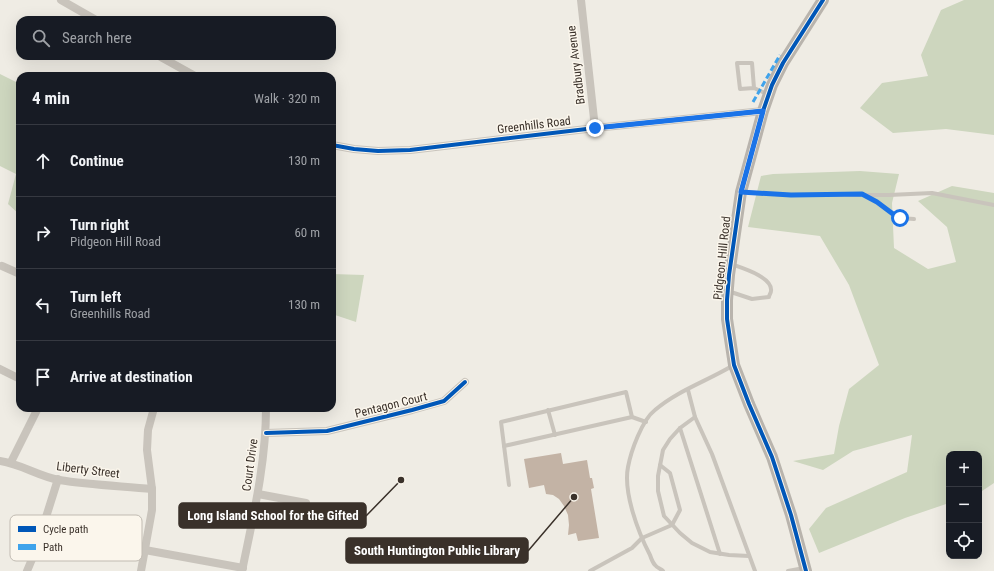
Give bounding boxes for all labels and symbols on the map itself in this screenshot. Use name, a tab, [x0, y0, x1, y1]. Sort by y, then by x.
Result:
street label: Bradbury Avenue	[564, 24, 588, 105]
street label: Greenhills Road	[496, 114, 572, 136]
route end	[586, 119, 604, 137]
route start	[891, 209, 909, 227]
street label: Pidgeon Hill Road	[711, 215, 733, 301]
street label: Pentagon Court	[353, 389, 429, 421]
street label: Court Drive	[239, 438, 261, 492]
street label: Liberty Street	[56, 459, 121, 481]
callout: Long Island School for the Gifted	[179, 503, 366, 528]
text: Long Island School for the Gifted	[187, 508, 359, 523]
legend	[10, 515, 142, 561]
text: Cycle path	[43, 523, 88, 536]
callout: South Huntington Public Library	[346, 538, 528, 563]
text: Path	[43, 541, 63, 554]
text: South Huntington Public Library	[354, 543, 520, 558]

